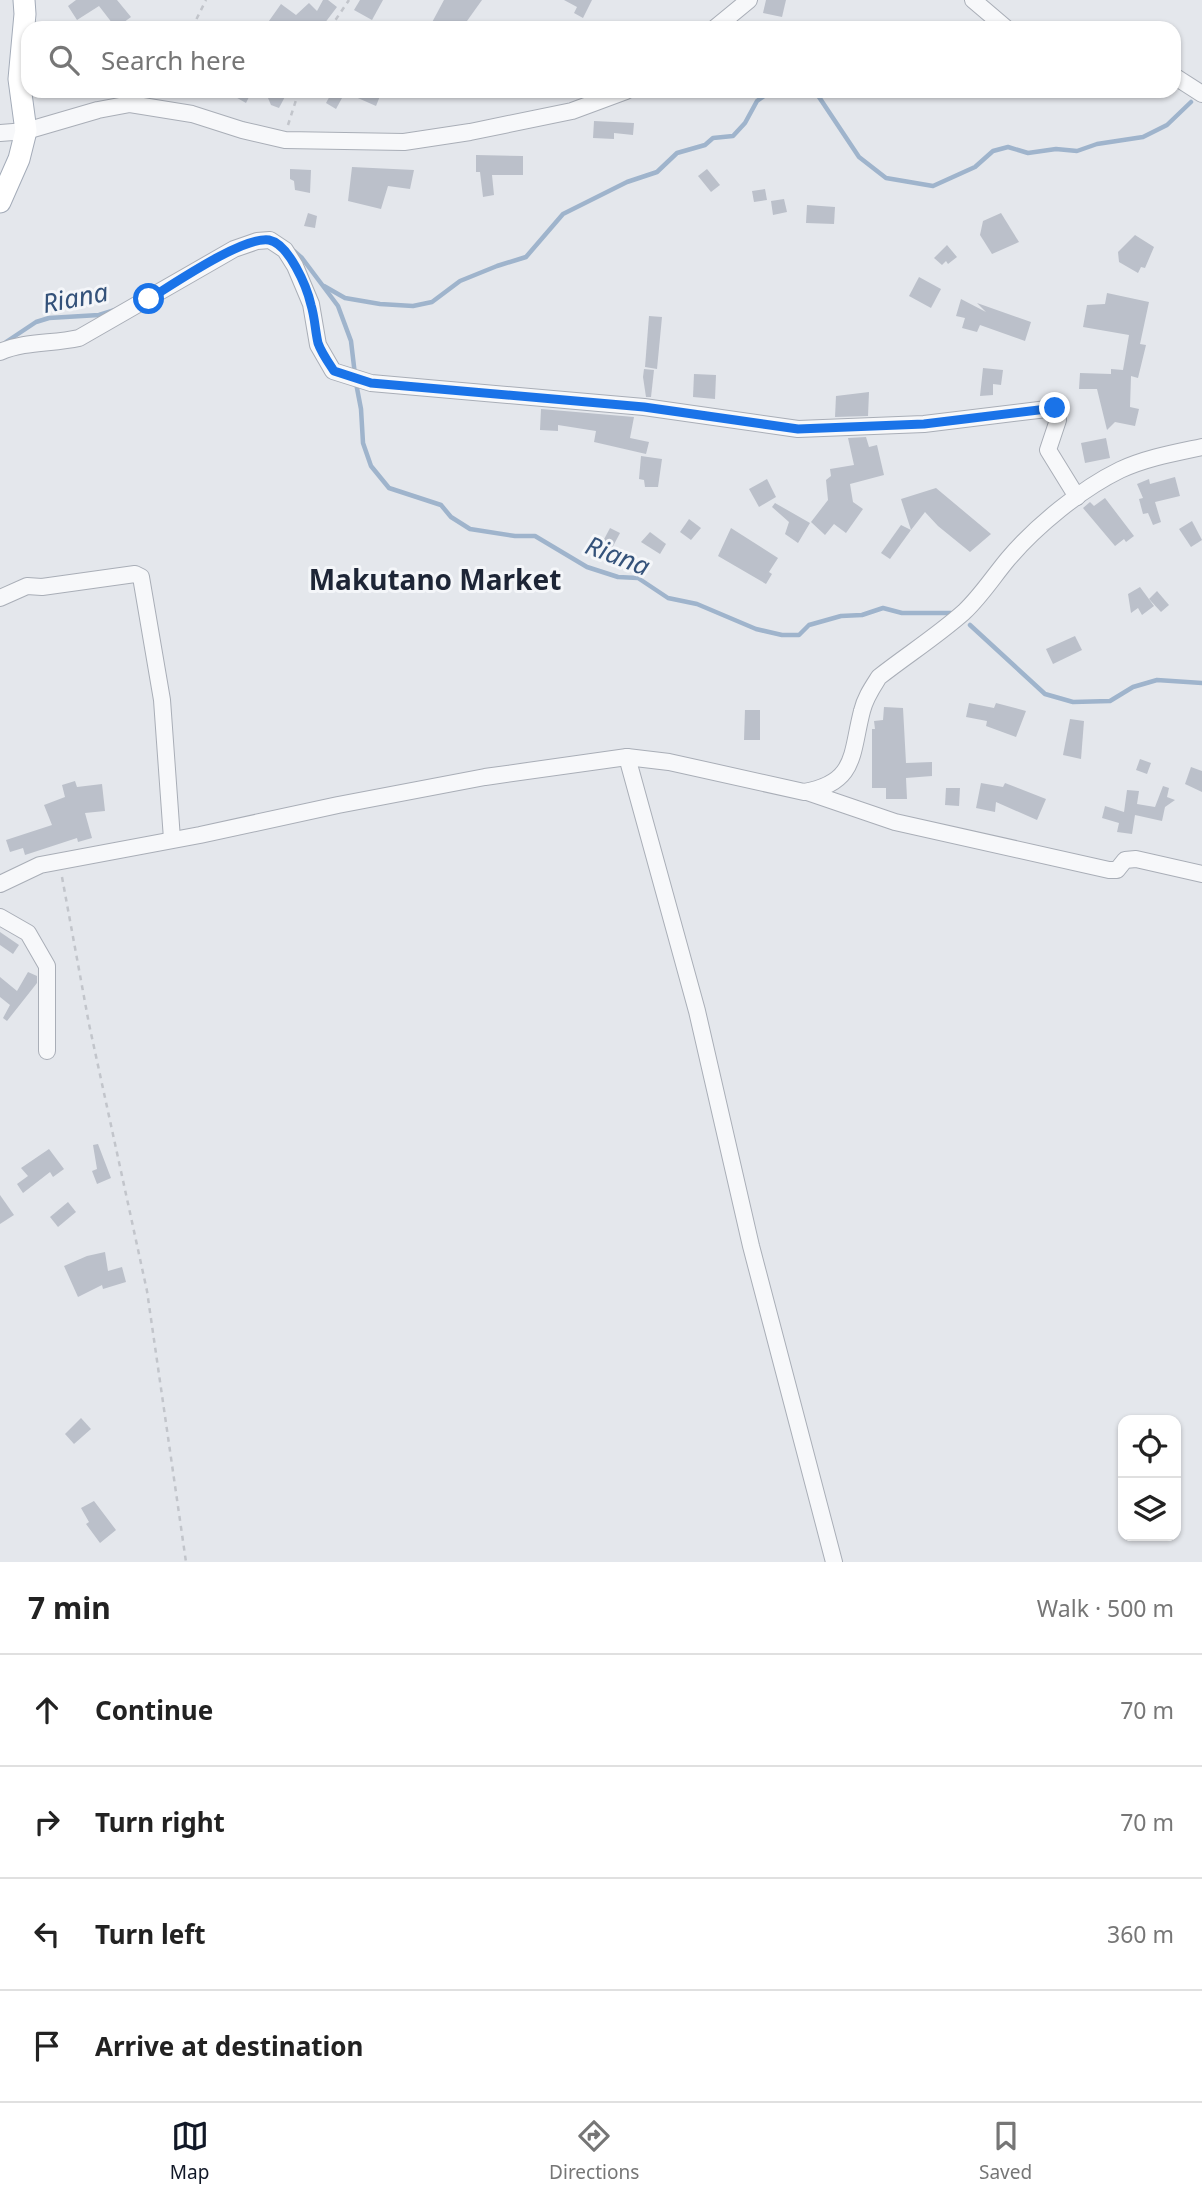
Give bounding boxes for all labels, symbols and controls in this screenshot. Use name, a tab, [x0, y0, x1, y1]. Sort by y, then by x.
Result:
search box	[21, 21, 1181, 98]
icon: search	[45, 41, 83, 79]
text: Search here	[101, 42, 246, 78]
water label: Riana	[39, 273, 111, 321]
route start	[133, 283, 164, 314]
route end	[1039, 392, 1070, 423]
water label: Riana	[581, 526, 656, 584]
district label: Makutano Market	[309, 560, 561, 598]
map controls	[1118, 1415, 1181, 1541]
button: locate	[1118, 1415, 1181, 1478]
button: layers	[1118, 1478, 1181, 1541]
text: 7 min	[28, 1587, 111, 1628]
text: Walk · 500 m	[1037, 1592, 1174, 1624]
icon: ahead	[28, 1691, 66, 1729]
text: Continue	[95, 1692, 213, 1728]
text: 70 m	[1120, 1694, 1174, 1726]
icon: right	[28, 1803, 66, 1841]
text: Turn right	[95, 1804, 225, 1840]
text: 70 m	[1120, 1806, 1174, 1838]
icon: left	[28, 1915, 66, 1953]
text: Turn left	[95, 1916, 206, 1952]
text: 360 m	[1107, 1918, 1174, 1950]
icon: arrive	[28, 2027, 66, 2065]
text: Arrive at destination	[95, 2028, 364, 2064]
tab: Map	[170, 2117, 209, 2185]
tab: Directions	[549, 2117, 639, 2185]
tab: Saved	[979, 2117, 1032, 2185]

